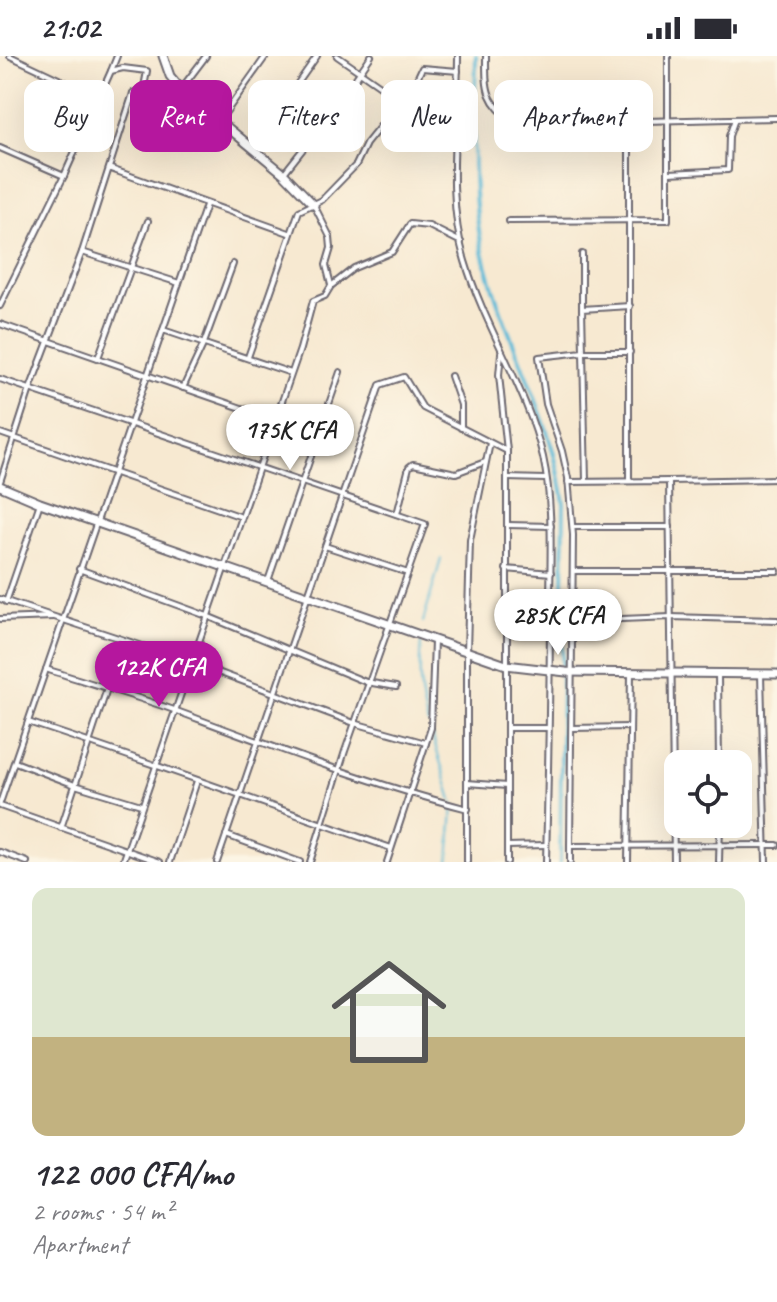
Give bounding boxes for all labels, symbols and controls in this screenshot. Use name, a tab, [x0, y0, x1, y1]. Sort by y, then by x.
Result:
text: 21:02	[40, 9, 100, 47]
chip: Buy	[24, 80, 114, 152]
chip: Rent	[130, 80, 232, 152]
chip: Filters	[248, 80, 365, 152]
chip: New	[381, 80, 478, 152]
chip: Apartment	[494, 80, 653, 152]
pin: 175K CFA	[207, 404, 373, 472]
text: 175K CFA	[244, 413, 336, 446]
pin: 285K CFA	[475, 589, 641, 657]
text: 285K CFA	[512, 598, 604, 631]
pin: 122K CFA	[76, 641, 242, 709]
text: 122K CFA	[113, 650, 205, 683]
map controls	[664, 750, 752, 838]
button: locate	[664, 750, 752, 838]
icon: home	[317, 940, 461, 1084]
text: 122 000 CFA/mo	[32, 1152, 233, 1195]
text: 2 rooms · 54 m²	[32, 1195, 173, 1228]
text: Apartment	[32, 1228, 128, 1261]

